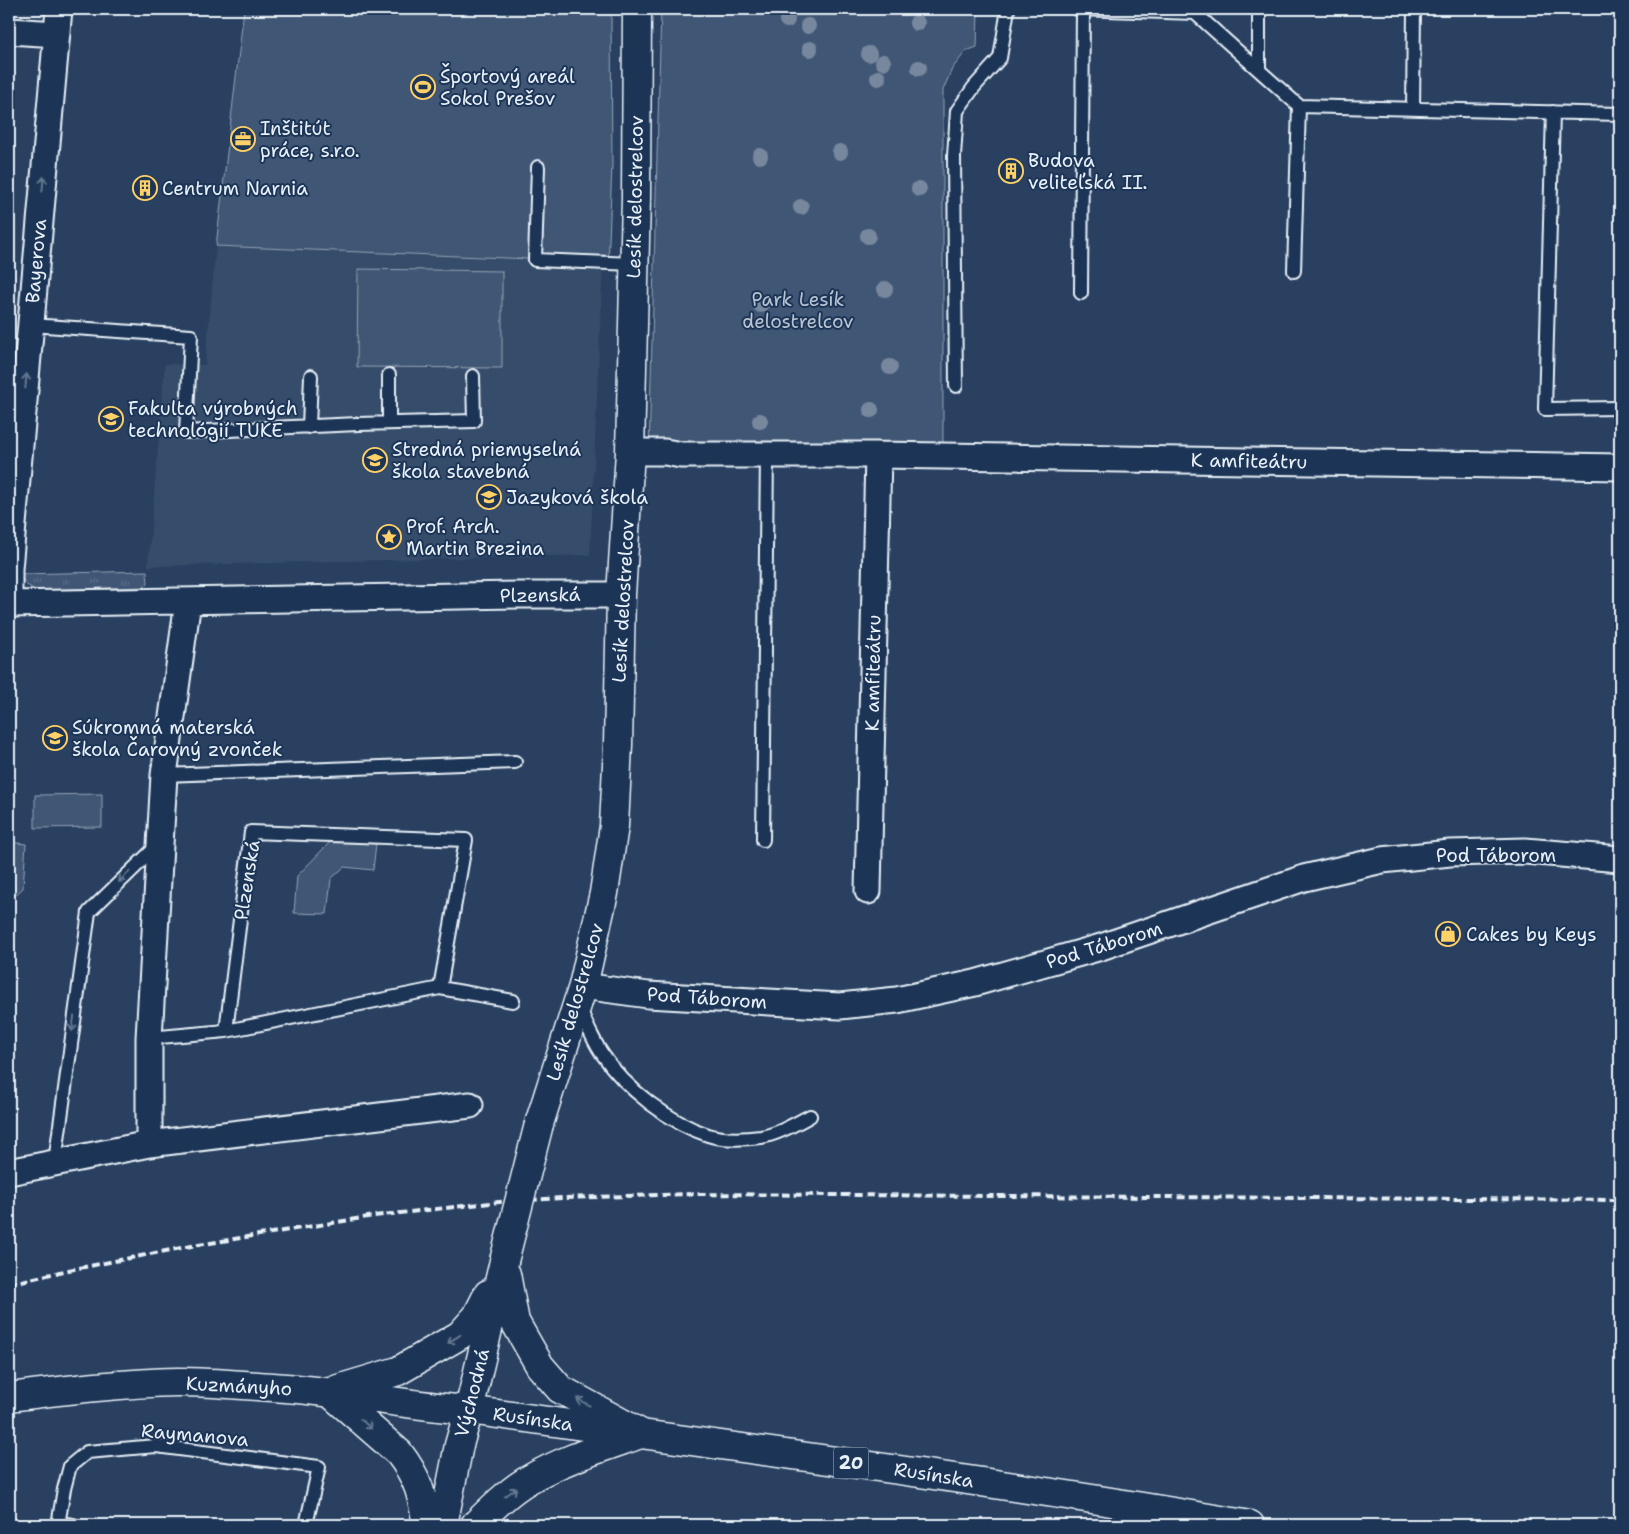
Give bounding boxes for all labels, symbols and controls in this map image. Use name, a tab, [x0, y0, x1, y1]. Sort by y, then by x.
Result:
place label: Športový areál Sokol Prešov	[440, 63, 575, 111]
sports icon: Športový areál Sokol Prešov	[410, 74, 436, 100]
street label: Lesík delostrelcov	[621, 115, 649, 279]
place label: Inštitút práce, s.r.o.	[260, 116, 360, 163]
office icon: Inštitút práce, s.r.o.	[230, 126, 256, 152]
place label: Budova veliteľská II.	[1028, 148, 1147, 195]
building icon: Budova veliteľská II.	[998, 158, 1024, 184]
building icon: Centrum Narnia	[132, 175, 158, 201]
one-way arrow	[39, 176, 48, 192]
place label: Centrum Narnia	[162, 176, 308, 201]
street label: Bayerova	[20, 218, 52, 304]
park label: Park Lesík delostrelcov	[742, 287, 854, 334]
one-way arrow	[21, 373, 30, 389]
place label: Fakulta výrobných technológií TUKE	[128, 396, 298, 443]
school or university icon: Fakulta výrobných technológií TUKE	[98, 406, 124, 432]
place label: Stredná priemyselná škola stavebná	[392, 437, 581, 484]
school or university icon: Stredná priemyselná škola stavebná	[362, 447, 388, 473]
street label: K amfiteátru	[1190, 447, 1308, 475]
school or university icon: Jazyková škola	[476, 484, 502, 510]
place label: Jazyková škola	[506, 485, 648, 510]
place label: Prof. Arch. Martin Brezina	[406, 514, 544, 561]
street label: Lesík delostrelcov	[606, 519, 640, 683]
place icon: Prof. Arch. Martin Brezina	[376, 524, 402, 550]
street label: Plzenská	[499, 582, 581, 608]
street label: K amfiteátru	[859, 614, 887, 732]
place label: Súkromná materská škola Čarovný zvonček	[72, 715, 283, 762]
school or university icon: Súkromná materská škola Čarovný zvonček	[42, 725, 68, 751]
street label: Plzenská	[228, 838, 266, 922]
street label: Pod Táborom	[1436, 843, 1556, 868]
one-way arrow	[118, 871, 131, 883]
street label: Pod Táborom	[1043, 915, 1165, 975]
street label: Lesík delostrelcov	[540, 920, 610, 1084]
shop icon: Cakes by Keys	[1435, 921, 1461, 947]
place label: Cakes by Keys	[1466, 922, 1597, 947]
street label: Pod Táborom	[646, 981, 768, 1015]
one-way arrow	[68, 1015, 78, 1031]
one-way arrow	[447, 1334, 461, 1344]
street label: Východná	[449, 1346, 495, 1440]
street label: Kuzmányho	[185, 1371, 293, 1401]
one-way arrow	[576, 1397, 591, 1407]
street label: Rusínska	[492, 1401, 575, 1437]
street label: Raymanova	[140, 1418, 250, 1452]
one-way arrow	[359, 1418, 372, 1429]
road number: 20	[834, 1448, 868, 1479]
street label: Rusínska	[892, 1456, 976, 1494]
one-way arrow	[504, 1487, 518, 1497]

